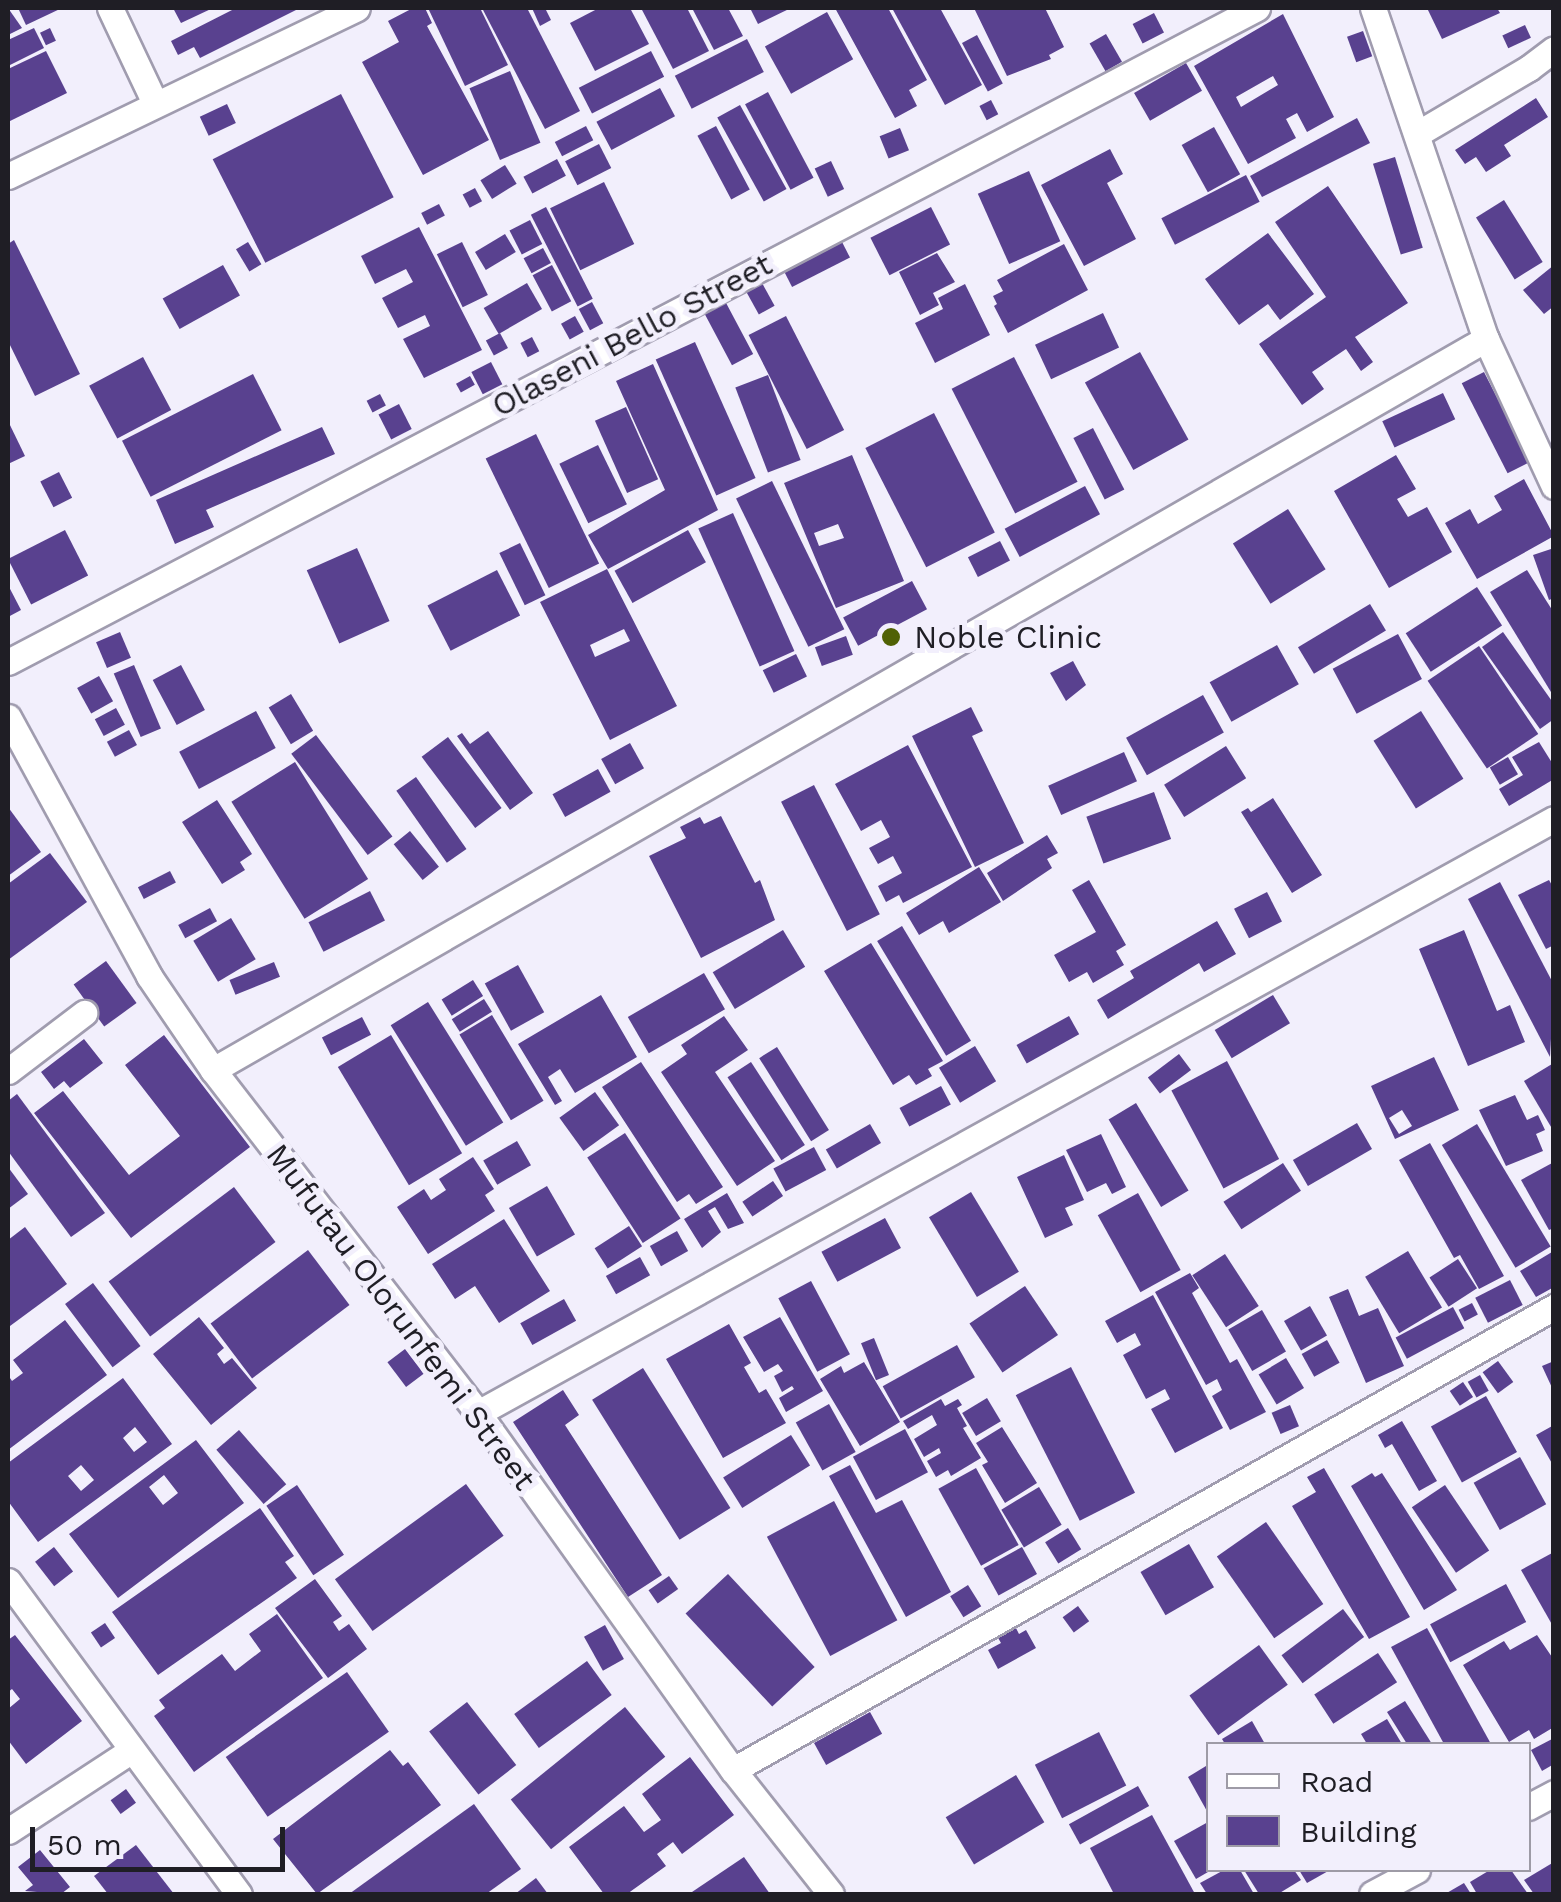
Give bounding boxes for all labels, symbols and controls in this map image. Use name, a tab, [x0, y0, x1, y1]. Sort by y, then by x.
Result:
street label: Olaseni Bello Street	[485, 245, 779, 425]
place label: Noble Clinic	[914, 618, 1102, 656]
marker: Noble Clinic	[878, 624, 904, 650]
street label: Mufutau Olorunfemi Street	[258, 1136, 544, 1498]
legend	[1206, 1742, 1531, 1872]
text: Road	[1300, 1764, 1373, 1799]
scale bar	[35, 1807, 290, 1869]
text: Building	[1300, 1814, 1417, 1849]
text: 50 m	[47, 1827, 122, 1862]

